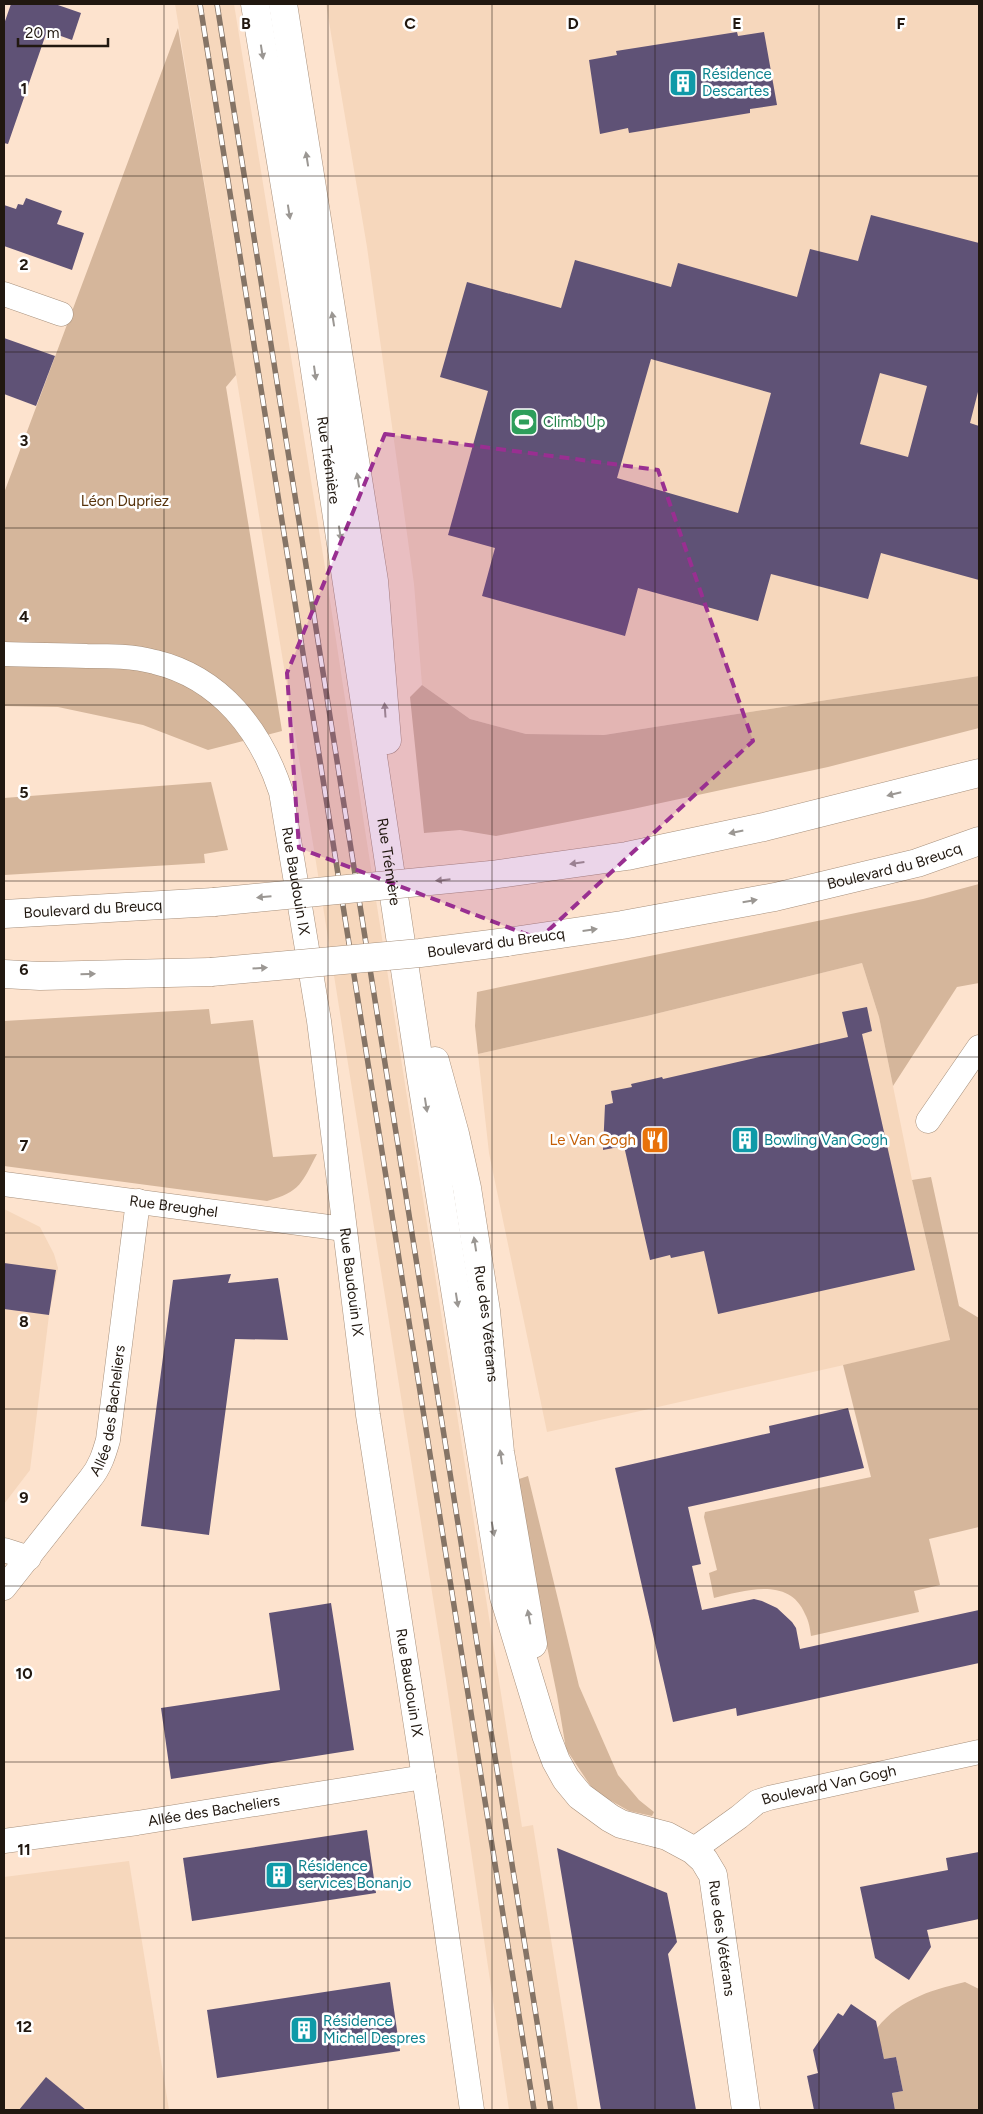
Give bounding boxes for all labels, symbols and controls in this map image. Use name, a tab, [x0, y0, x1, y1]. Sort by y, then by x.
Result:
text: B	[241, 14, 251, 33]
text: C	[404, 14, 416, 33]
text: D	[567, 14, 579, 33]
text: E	[732, 14, 742, 33]
text: F	[897, 14, 906, 33]
scale bar	[18, 15, 108, 47]
text: 20 m	[25, 24, 59, 42]
one-way arrow	[259, 44, 267, 60]
place label: Résidence Descartes	[702, 65, 772, 100]
building icon: Résidence Descartes	[668, 68, 698, 98]
text: 1	[21, 79, 27, 98]
one-way arrow	[303, 150, 311, 166]
one-way arrow	[285, 205, 293, 221]
text: 2	[19, 255, 29, 274]
one-way arrow	[328, 311, 336, 327]
one-way arrow	[311, 365, 319, 381]
sports icon: Climb Up	[509, 407, 539, 437]
place label: Climb Up	[543, 413, 605, 431]
street label: Rue Trémière	[313, 415, 344, 505]
text: 3	[20, 431, 29, 450]
one-way arrow	[354, 471, 362, 487]
park label: Léon Dupriez	[81, 492, 169, 510]
one-way arrow	[336, 526, 344, 542]
text: 4	[19, 607, 29, 626]
one-way arrow	[381, 702, 389, 718]
text: 5	[19, 783, 29, 802]
one-way arrow	[886, 790, 901, 798]
street label: Rue Trémière	[373, 817, 404, 907]
street label: Rue Baudouin IX	[278, 825, 314, 937]
one-way arrow	[728, 829, 744, 837]
street label: Boulevard du Breucq	[825, 839, 964, 893]
one-way arrow	[568, 859, 584, 867]
one-way arrow	[435, 876, 451, 884]
one-way arrow	[256, 894, 272, 902]
street label: Boulevard du Breucq	[23, 896, 163, 922]
one-way arrow	[743, 897, 759, 905]
street label: Boulevard du Breucq	[426, 924, 566, 962]
one-way arrow	[583, 926, 599, 934]
text: 6	[19, 960, 29, 979]
one-way arrow	[252, 964, 268, 972]
one-way arrow	[81, 970, 97, 978]
one-way arrow	[422, 1097, 430, 1113]
restaurant icon: Le Van Gogh	[640, 1125, 670, 1155]
building icon: Bowling Van Gogh	[730, 1125, 760, 1155]
place label: Le Van Gogh	[550, 1131, 636, 1149]
place label: Bowling Van Gogh	[764, 1131, 888, 1149]
text: 7	[20, 1136, 29, 1155]
street label: Rue Breughel	[128, 1192, 219, 1221]
street label: Rue Baudouin IX	[336, 1226, 367, 1338]
one-way arrow	[471, 1236, 479, 1252]
street label: Rue des Vétérans	[470, 1264, 502, 1383]
one-way arrow	[453, 1292, 461, 1308]
text: 8	[19, 1312, 29, 1331]
street label: Allée des Bacheliers	[86, 1344, 129, 1479]
one-way arrow	[497, 1449, 505, 1465]
text: 9	[19, 1488, 29, 1507]
one-way arrow	[489, 1522, 497, 1538]
one-way arrow	[524, 1609, 532, 1625]
street label: Rue Baudouin IX	[392, 1627, 427, 1739]
text: 10	[15, 1664, 33, 1683]
street label: Boulevard Van Gogh	[759, 1761, 898, 1809]
street label: Allée des Bacheliers	[147, 1791, 281, 1830]
text: 11	[17, 1840, 31, 1859]
place label: Résidence services Bonanjo	[298, 1857, 412, 1892]
building icon: Résidence services Bonanjo	[264, 1860, 294, 1890]
street label: Rue des Vétérans	[705, 1879, 739, 1998]
place label: Résidence Michel Despres	[323, 2012, 425, 2047]
building icon: Résidence Michel Despres	[289, 2015, 319, 2045]
text: 12	[16, 2017, 32, 2036]

